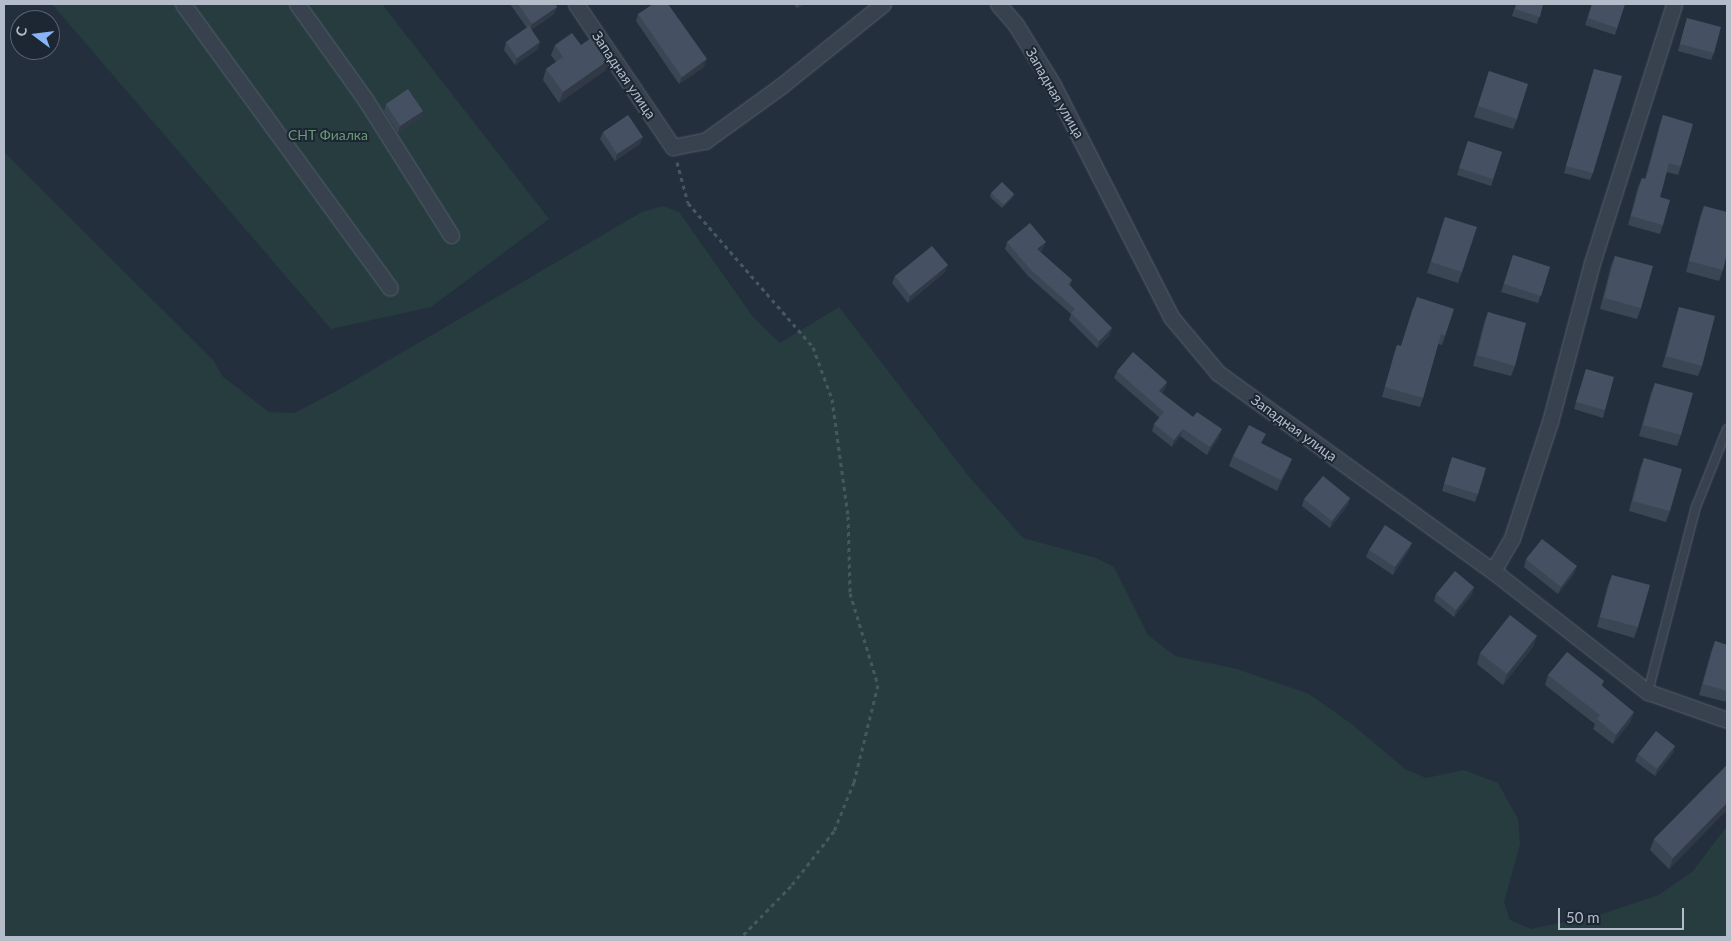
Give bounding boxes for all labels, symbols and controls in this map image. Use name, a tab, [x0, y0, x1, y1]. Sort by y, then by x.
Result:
north arrow	[10, 10, 60, 60]
text: С	[12, 25, 30, 38]
street label: Западная улица	[589, 28, 659, 122]
street label: Западная улица	[1022, 45, 1088, 141]
park label: СНТ Фиалка	[288, 127, 368, 143]
street label: Западная улица	[1248, 391, 1340, 465]
scale bar	[1561, 898, 1687, 930]
text: 50 m	[1566, 908, 1600, 926]

